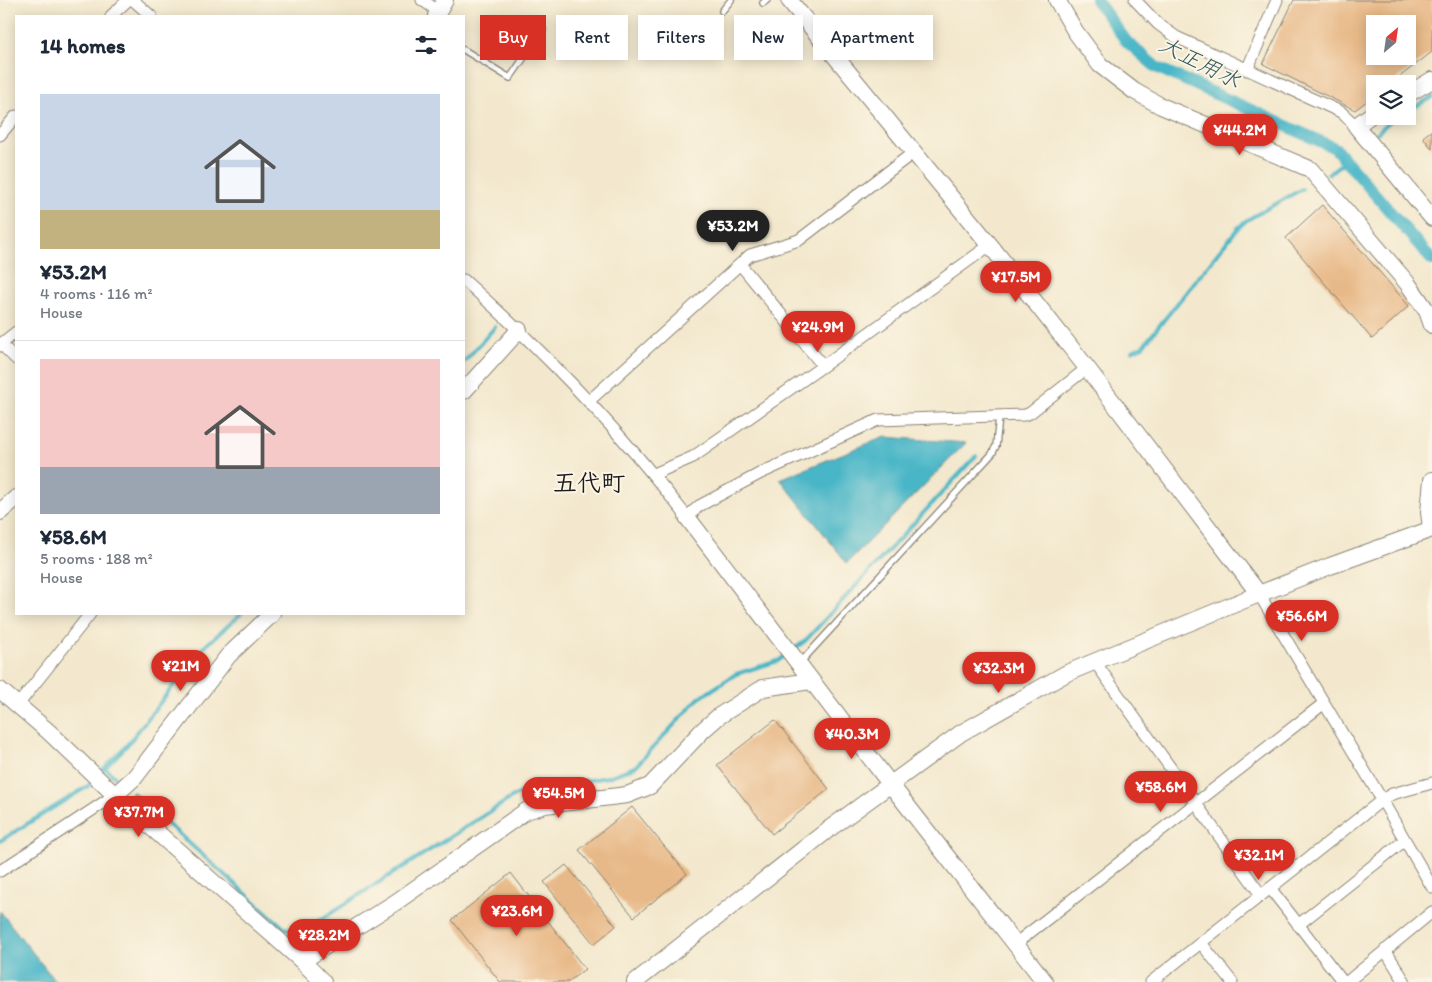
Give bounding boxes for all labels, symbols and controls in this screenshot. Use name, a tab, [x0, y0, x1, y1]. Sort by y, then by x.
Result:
chip: Buy	[480, 15, 546, 60]
chip: Rent	[556, 15, 628, 60]
chip: Filters	[638, 15, 724, 60]
chip: New	[734, 15, 803, 60]
chip: Apartment	[813, 15, 933, 60]
north arrow	[1366, 15, 1416, 65]
map controls	[1366, 15, 1416, 125]
water label: 大正用水	[1155, 30, 1245, 94]
icon: filters	[412, 31, 440, 59]
text: 14 homes	[40, 33, 125, 58]
button: layers	[1366, 75, 1416, 125]
pin: ¥44.2M	[1199, 114, 1281, 156]
text: ¥44.2M	[1213, 120, 1267, 139]
icon: home	[195, 126, 285, 216]
pin: ¥53.2M	[692, 210, 774, 252]
text: ¥53.2M	[707, 216, 759, 235]
text: ¥53.2M	[40, 259, 107, 284]
pin: ¥17.5M	[975, 260, 1057, 303]
text: ¥17.5M	[991, 267, 1041, 286]
text: 4 rooms · 116 m²	[40, 284, 152, 303]
text: House	[40, 303, 83, 322]
pin: ¥24.9M	[777, 310, 859, 353]
text: ¥24.9M	[792, 317, 844, 336]
icon: home	[195, 392, 285, 482]
district label: 五代町	[553, 468, 625, 497]
text: ¥58.6M	[40, 524, 107, 549]
text: 5 rooms · 188 m²	[40, 549, 153, 568]
text: House	[40, 568, 83, 587]
pin: ¥56.6M	[1261, 600, 1343, 642]
text: ¥56.6M	[1277, 606, 1327, 625]
pin: ¥21M	[151, 650, 211, 692]
pin: ¥32.3M	[958, 652, 1040, 694]
text: ¥21M	[162, 656, 200, 675]
text: ¥32.3M	[973, 658, 1025, 677]
pin: ¥40.3M	[811, 718, 893, 760]
text: ¥40.3M	[825, 724, 879, 743]
pin: ¥58.6M	[1120, 770, 1202, 813]
pin: ¥54.5M	[518, 776, 600, 819]
text: ¥58.6M	[1135, 777, 1187, 796]
text: ¥54.5M	[533, 783, 585, 802]
pin: ¥37.7M	[98, 796, 180, 838]
text: ¥37.7M	[114, 802, 164, 821]
pin: ¥32.1M	[1218, 838, 1300, 881]
text: ¥32.1M	[1234, 845, 1284, 864]
pin: ¥23.6M	[476, 894, 558, 937]
text: ¥23.6M	[491, 901, 543, 920]
pin: ¥28.2M	[283, 918, 365, 961]
text: ¥28.2M	[298, 925, 350, 944]

